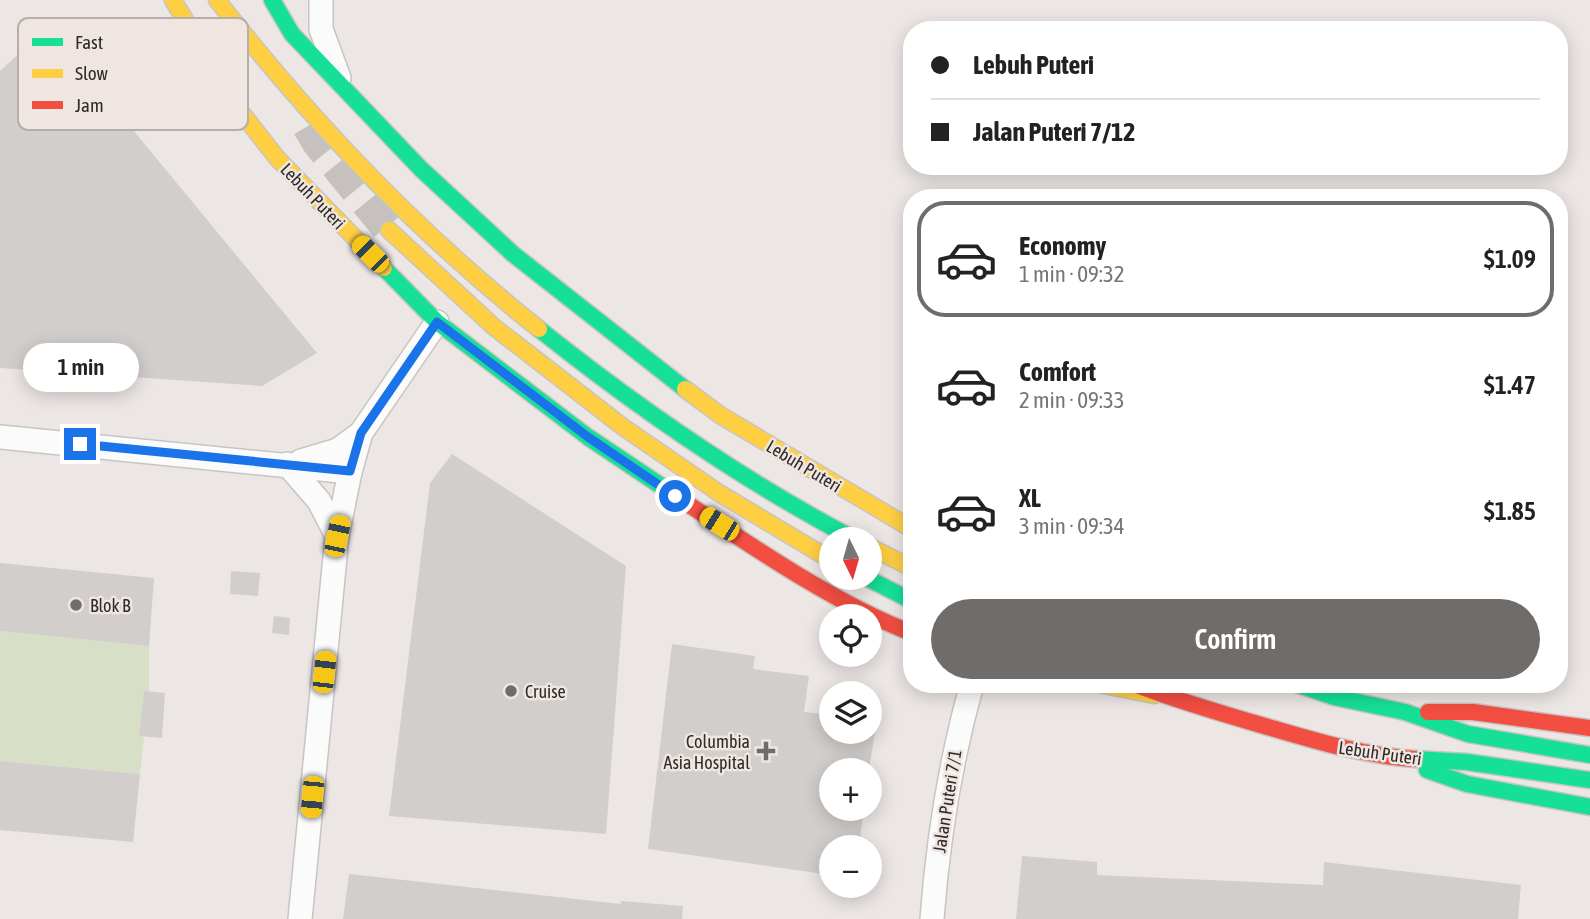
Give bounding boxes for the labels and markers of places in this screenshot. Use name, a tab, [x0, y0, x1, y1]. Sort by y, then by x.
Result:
place label: Blok B	[90, 595, 131, 616]
marker: Blok B	[68, 597, 84, 613]
place label: Cruise	[525, 681, 566, 702]
marker: Cruise	[503, 683, 519, 699]
place label: Columbia Asia Hospital	[664, 731, 750, 773]
marker: Columbia Asia Hospital	[756, 741, 776, 761]

